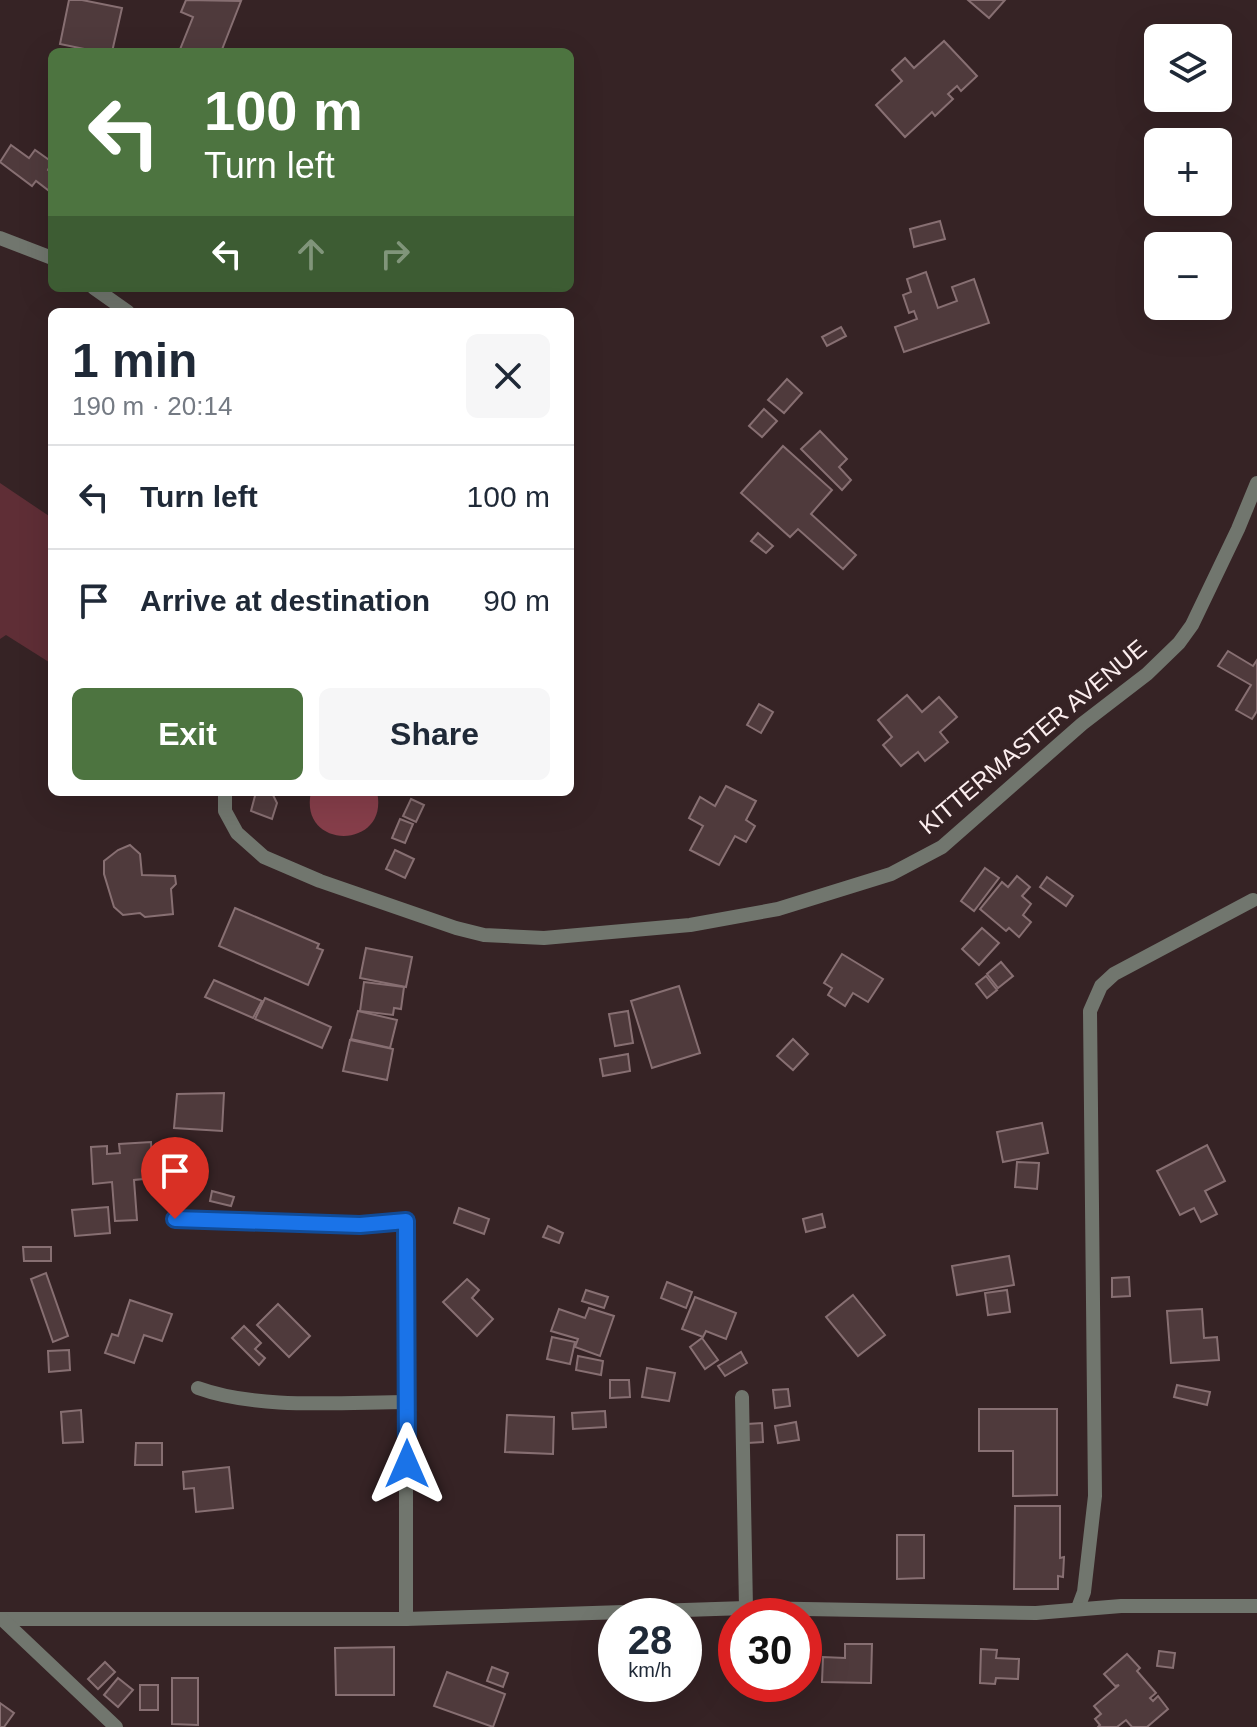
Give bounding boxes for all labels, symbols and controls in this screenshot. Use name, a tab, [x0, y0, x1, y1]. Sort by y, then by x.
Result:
map controls	[1144, 24, 1232, 320]
button: layers	[1144, 24, 1232, 112]
text: 100 m	[204, 79, 363, 142]
icon: left	[72, 80, 176, 184]
button: +	[1144, 128, 1232, 216]
text: Turn left	[204, 145, 335, 186]
icon: left	[205, 232, 249, 276]
icon: ahead	[289, 232, 333, 276]
icon: right	[373, 232, 417, 276]
button: −	[1144, 232, 1232, 320]
text: 1 min	[72, 334, 197, 387]
button: close	[466, 334, 550, 418]
text: 190 m · 20:14	[72, 391, 232, 421]
icon: left	[72, 475, 116, 519]
text: Turn left	[140, 480, 258, 513]
text: 100 m	[467, 480, 550, 513]
icon: arrive	[72, 579, 116, 623]
text: Arrive at destination	[140, 584, 430, 617]
text: 90 m	[483, 584, 550, 617]
street label: KITTERMASTER AVENUE	[914, 634, 1152, 839]
button: Exit	[72, 688, 303, 780]
button: Share	[319, 688, 550, 780]
pin	[141, 1137, 209, 1219]
icon: arrive	[153, 1149, 197, 1193]
position arrow	[365, 1422, 449, 1506]
speed limit sign: 30	[718, 1598, 822, 1702]
text: 28	[628, 1618, 672, 1662]
text: km/h	[628, 1659, 672, 1681]

